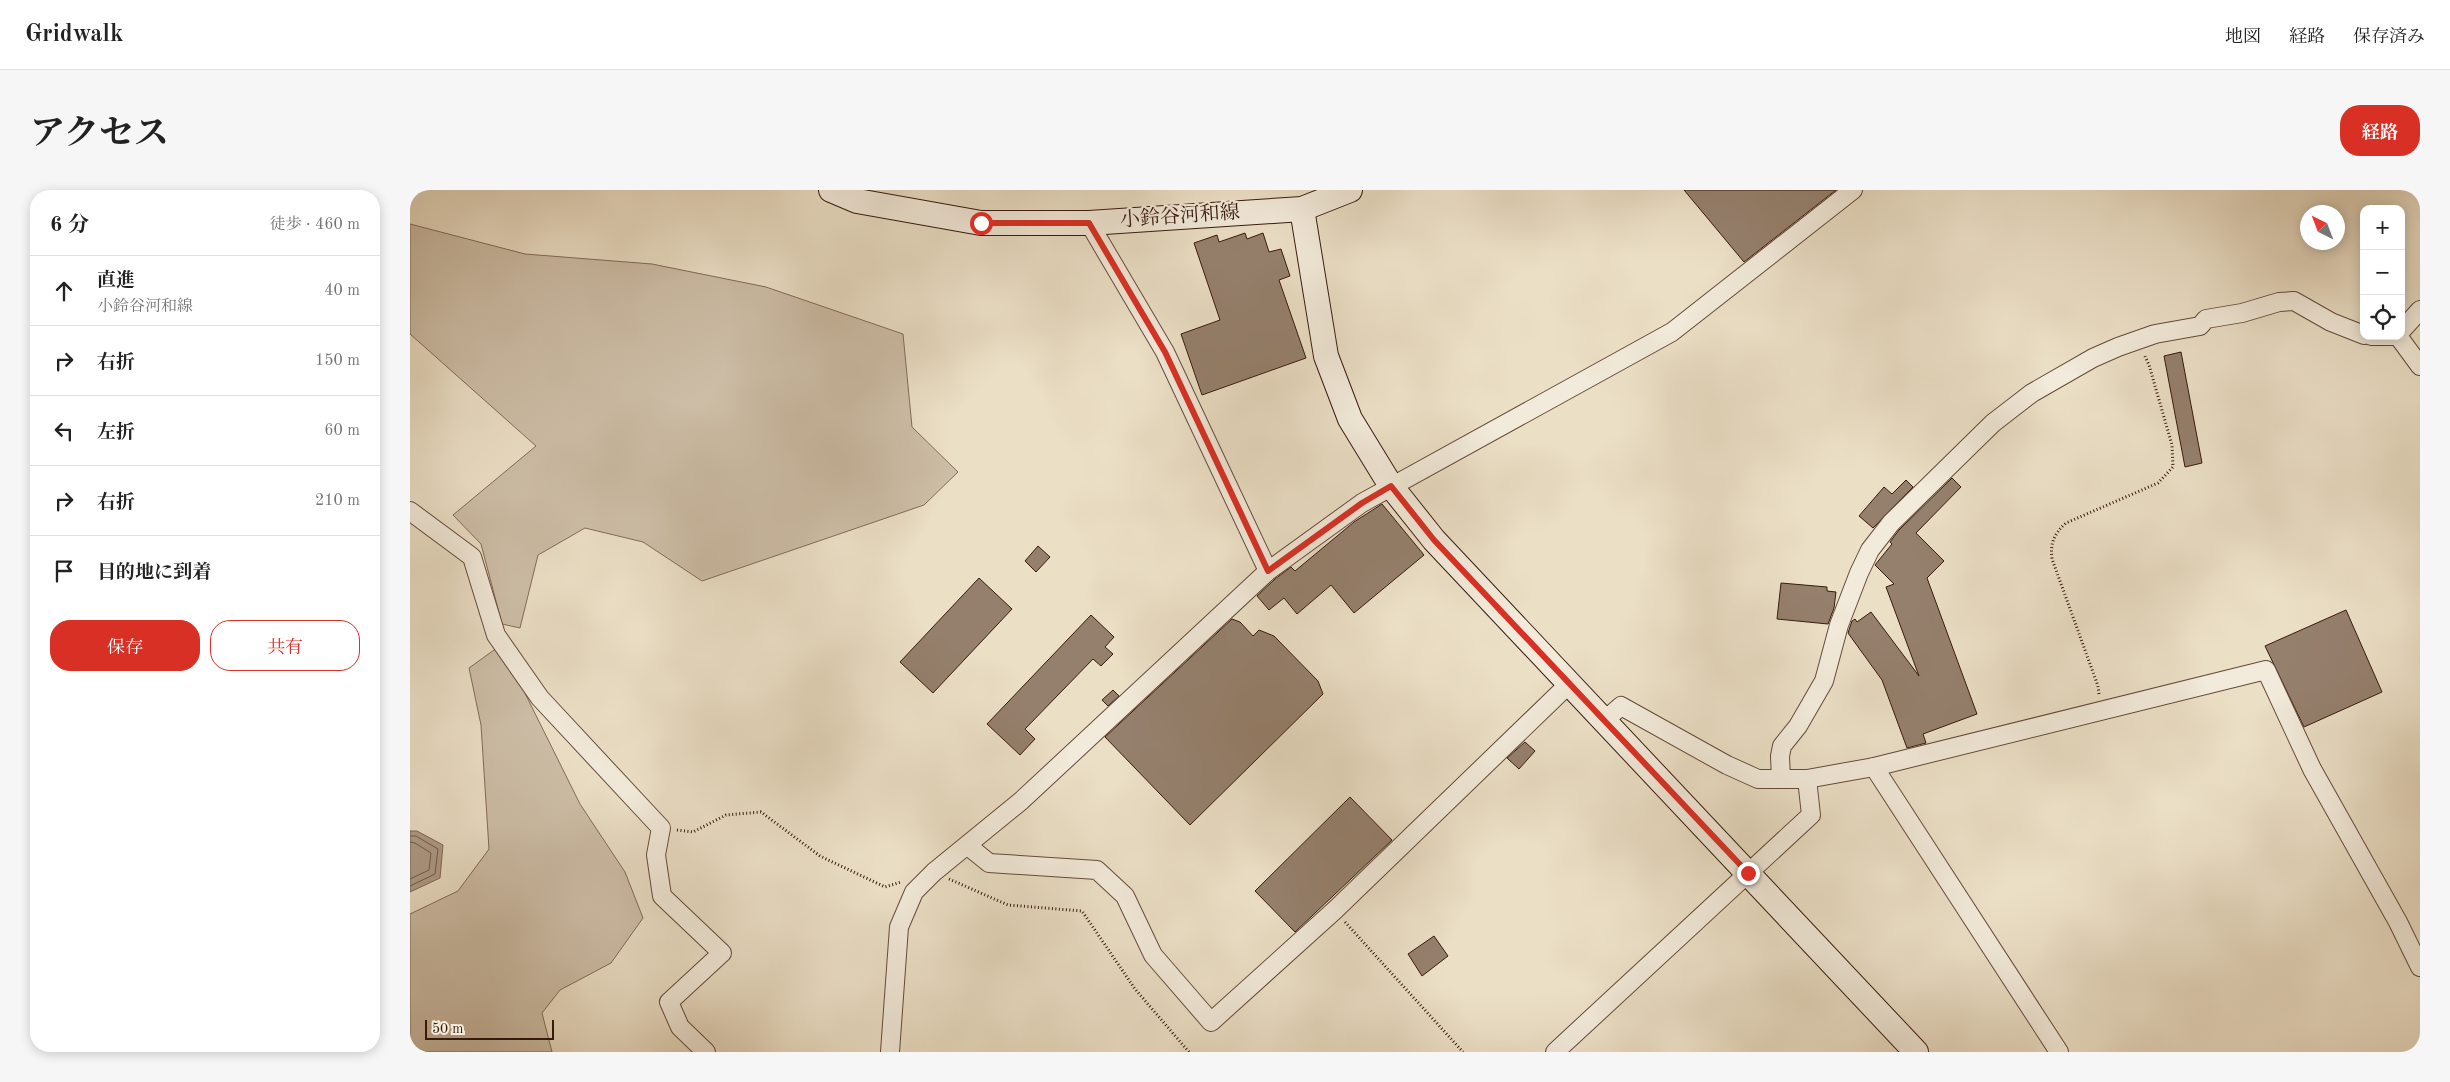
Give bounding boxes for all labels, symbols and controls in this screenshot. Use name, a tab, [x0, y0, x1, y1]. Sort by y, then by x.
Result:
text: Gridwalk	[25, 23, 123, 47]
text: 地図	[2225, 28, 2261, 46]
text: 経路	[2289, 28, 2325, 46]
text: 保存済み	[2353, 28, 2425, 46]
button: 経路	[2340, 105, 2420, 156]
text: アクセス	[30, 117, 169, 152]
street label: 小鈴谷河和線	[1119, 201, 1241, 231]
north arrow	[2300, 205, 2345, 250]
map controls	[2360, 205, 2405, 340]
button: +	[2360, 205, 2405, 250]
route start	[970, 212, 993, 235]
text: 6 分	[50, 215, 89, 236]
text: 徒歩 · 460 m	[270, 217, 360, 233]
button: −	[2360, 250, 2405, 295]
text: 直進	[97, 272, 135, 291]
icon: ahead	[50, 277, 78, 305]
text: 40 m	[324, 283, 360, 299]
button: locate	[2360, 295, 2405, 340]
text: 小鈴谷河和線	[97, 299, 193, 315]
icon: right	[50, 347, 78, 375]
text: 150 m	[315, 353, 360, 369]
text: 右折	[97, 354, 135, 373]
icon: left	[50, 417, 78, 445]
text: 60 m	[324, 423, 360, 439]
text: 左折	[97, 424, 135, 443]
icon: right	[50, 487, 78, 515]
text: 210 m	[315, 493, 360, 509]
text: 右折	[97, 494, 135, 513]
icon: arrive	[50, 557, 78, 585]
text: 目的地に到着	[97, 564, 211, 583]
button: 保存	[50, 620, 200, 671]
button: 共有	[210, 620, 360, 671]
route end	[1737, 862, 1760, 885]
scale bar	[425, 1017, 554, 1040]
text: 50 m	[432, 1022, 463, 1036]

